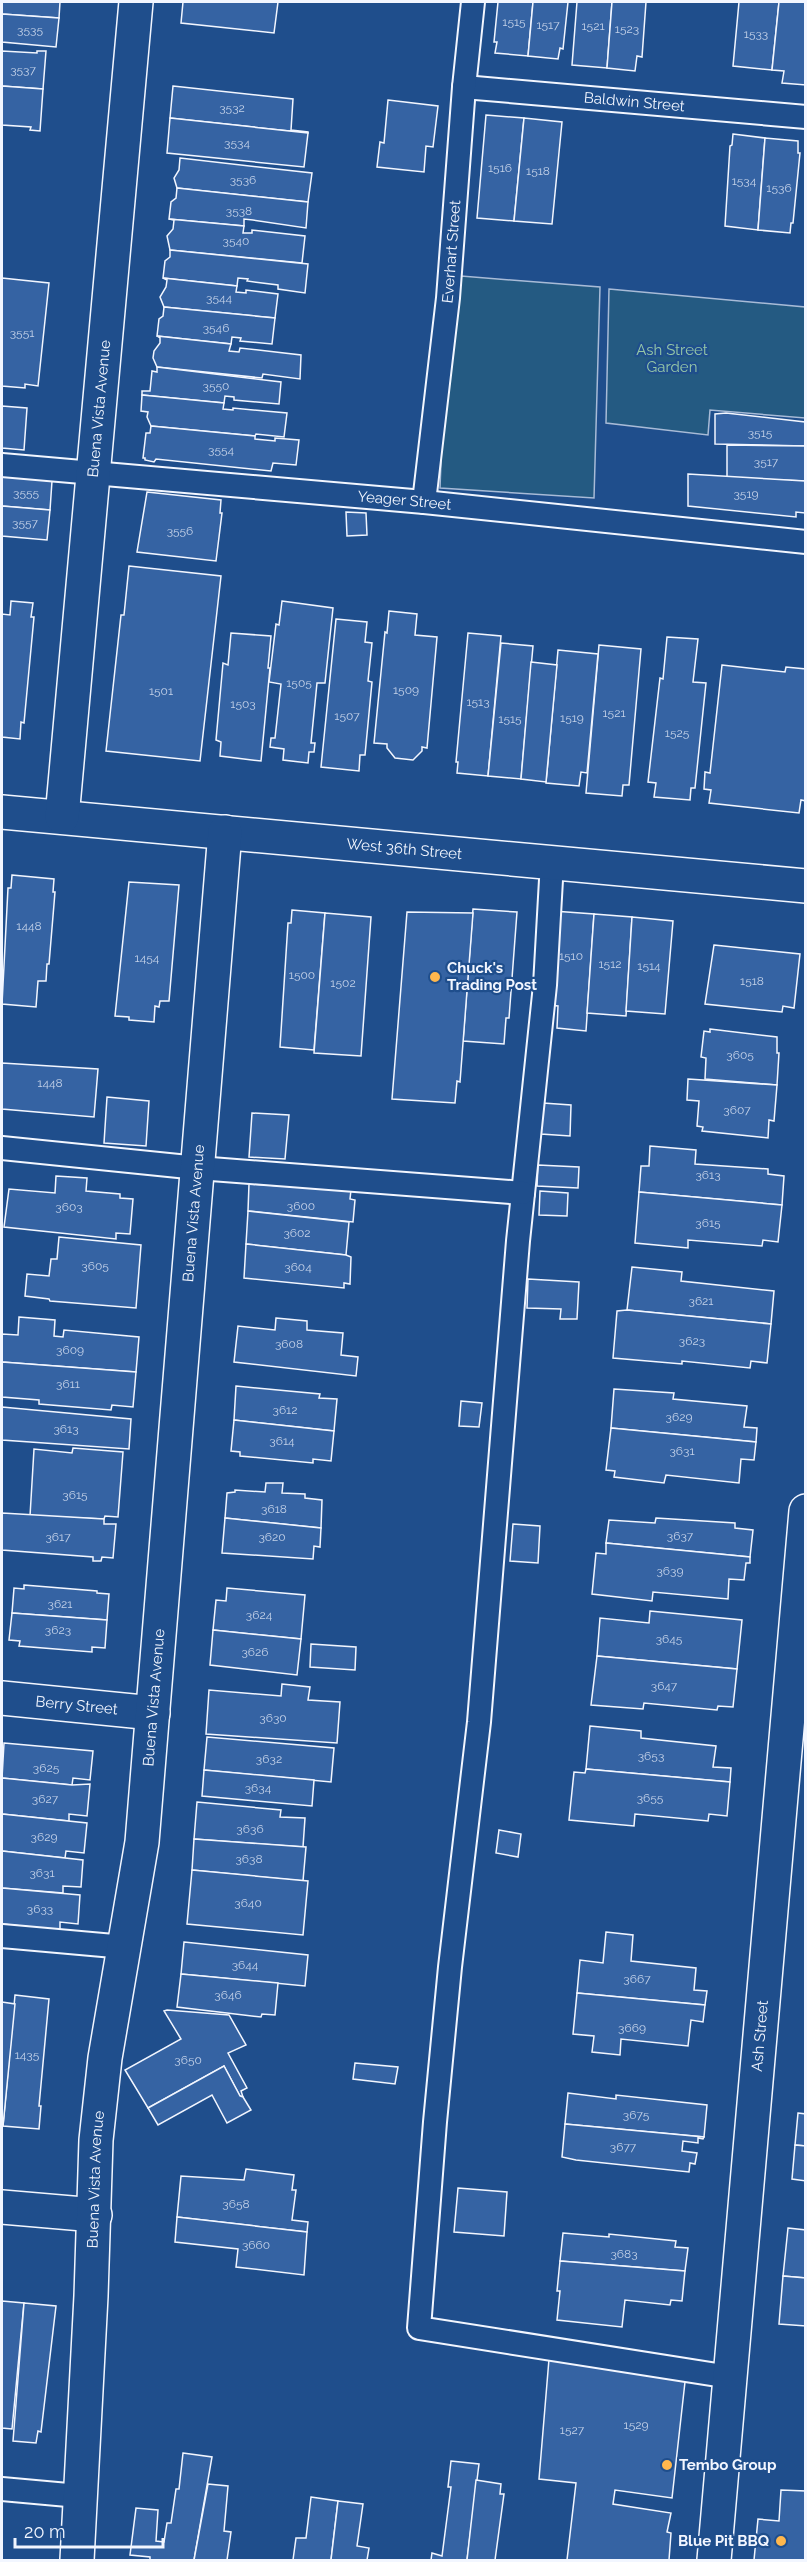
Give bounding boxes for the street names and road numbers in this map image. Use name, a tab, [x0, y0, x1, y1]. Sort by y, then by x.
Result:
street label: Baldwin Street	[583, 89, 686, 115]
street label: Everhart Street	[438, 199, 464, 304]
street label: Buena Vista Avenue	[84, 339, 114, 478]
street label: Yeager Street	[357, 487, 452, 514]
street label: West 36th Street	[346, 835, 463, 863]
street label: Buena Vista Avenue	[179, 1144, 208, 1283]
street label: Buena Vista Avenue	[139, 1628, 169, 1767]
street label: Berry Street	[35, 1692, 119, 1718]
street label: Ash Street	[748, 2000, 772, 2072]
street label: Buena Vista Avenue	[84, 2109, 108, 2249]

